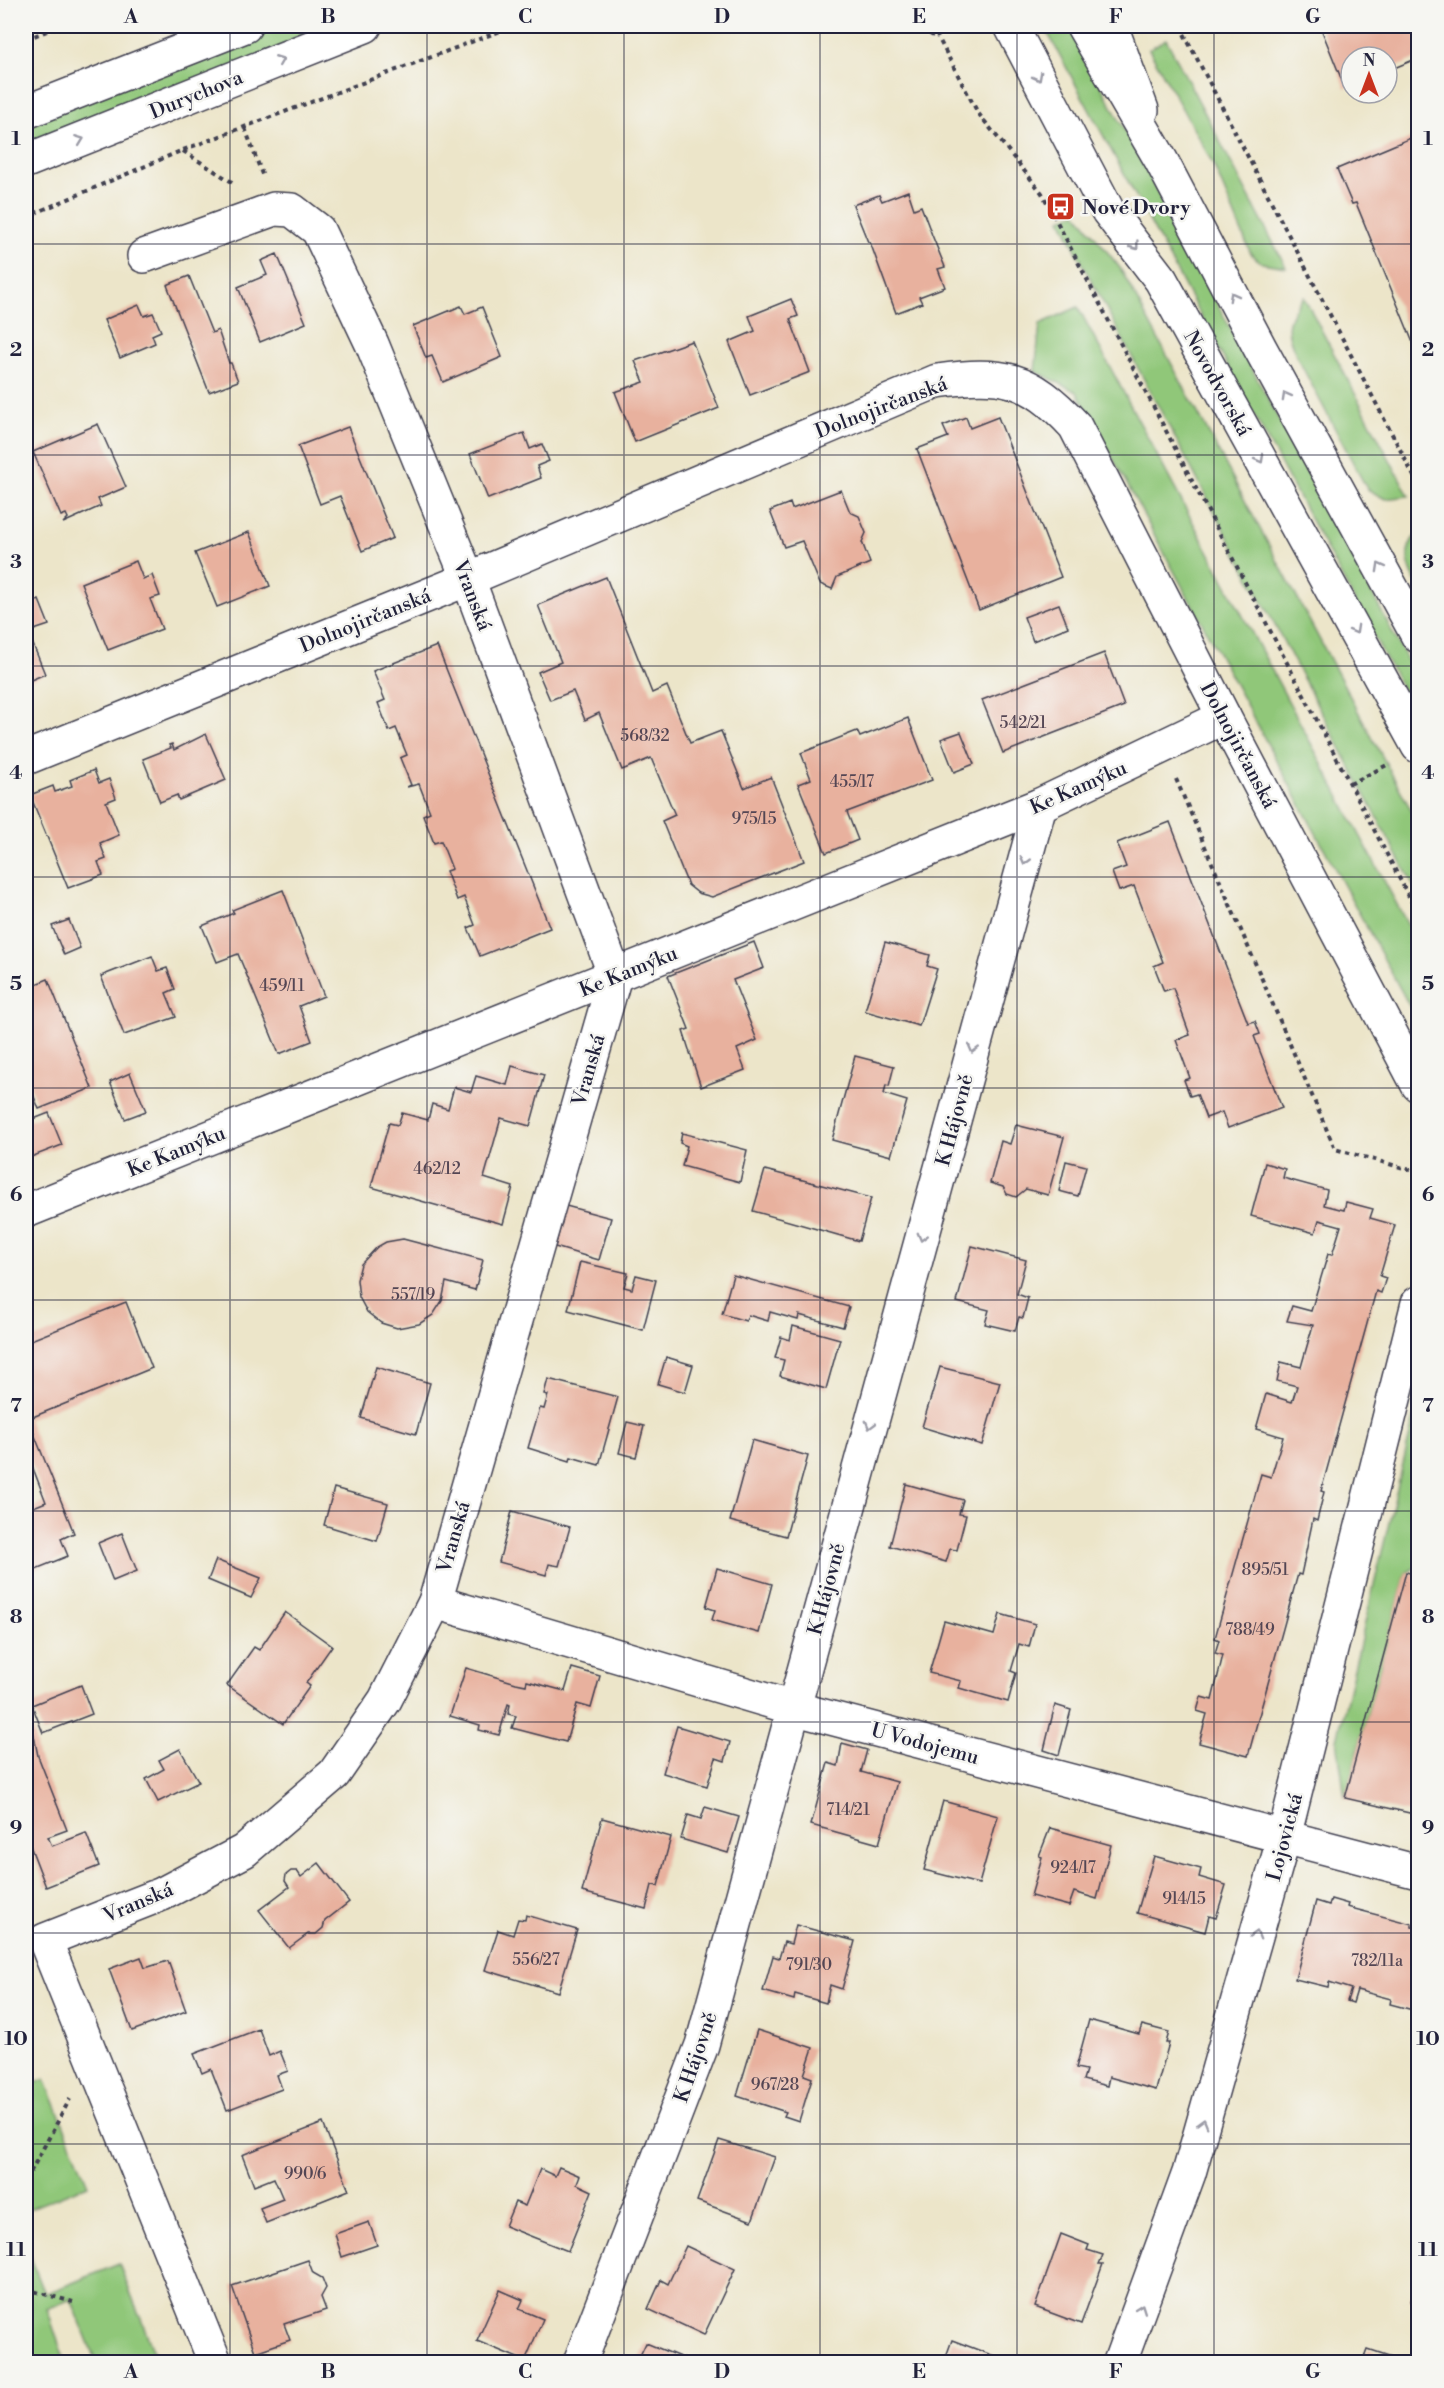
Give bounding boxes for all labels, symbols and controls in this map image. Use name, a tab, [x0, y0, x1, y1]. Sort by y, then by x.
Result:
text: A	[123, 5, 139, 30]
text: B	[320, 5, 336, 30]
text: C	[518, 5, 532, 30]
text: D	[714, 5, 730, 30]
text: E	[912, 5, 926, 30]
text: F	[1109, 5, 1123, 30]
text: G	[1305, 5, 1321, 30]
north arrow	[1339, 45, 1399, 105]
text: N	[1363, 51, 1376, 71]
one-way arrow	[273, 55, 284, 67]
street label: Durychova	[146, 65, 248, 125]
one-way arrow	[1031, 71, 1042, 82]
text: 1	[11, 127, 21, 152]
text: 1	[1423, 127, 1433, 152]
one-way arrow	[74, 134, 85, 147]
bus stop icon: Nové Dvory	[1045, 191, 1077, 223]
place label: Nové Dvory	[1082, 196, 1191, 221]
one-way arrow	[1128, 239, 1139, 250]
one-way arrow	[1229, 292, 1240, 302]
street label: Novodvorská	[1177, 326, 1256, 442]
text: 2	[10, 338, 22, 363]
text: 2	[1422, 338, 1434, 363]
street label: Dolnojirčanská	[812, 371, 952, 445]
one-way arrow	[1282, 392, 1293, 402]
one-way arrow	[1253, 453, 1264, 464]
text: 3	[10, 550, 22, 575]
text: 3	[1422, 550, 1434, 575]
street label: Vranská	[446, 556, 497, 635]
one-way arrow	[1376, 562, 1387, 573]
street label: Dolnojirčanská	[296, 583, 436, 659]
one-way arrow	[1348, 624, 1359, 634]
street label: Dolnojirčanská	[1194, 678, 1282, 814]
house number: 542/21	[999, 713, 1047, 733]
house number: 568/32	[620, 726, 670, 746]
street label: Ke Kamýku	[1026, 756, 1132, 821]
text: 4	[9, 761, 23, 786]
text: 4	[1421, 761, 1435, 786]
house number: 455/17	[830, 772, 874, 792]
house number: 975/15	[731, 809, 777, 829]
one-way arrow	[1020, 855, 1032, 866]
street label: Ke Kamýku	[576, 941, 682, 1003]
text: 5	[10, 972, 22, 997]
text: 5	[1422, 972, 1434, 997]
house number: 459/11	[259, 976, 305, 996]
street label: Vranská	[567, 1031, 612, 1110]
one-way arrow	[968, 1044, 981, 1054]
street label: K Hájovně	[931, 1072, 980, 1169]
street label: Ke Kamýku	[124, 1121, 230, 1183]
house number: 462/12	[413, 1159, 461, 1179]
text: 6	[10, 1183, 23, 1208]
text: 6	[1422, 1183, 1435, 1208]
one-way arrow	[917, 1231, 929, 1242]
house number: 557/19	[391, 1285, 435, 1305]
text: 7	[10, 1394, 22, 1419]
text: 7	[1422, 1394, 1434, 1419]
one-way arrow	[865, 1420, 878, 1430]
street label: Vranská	[432, 1498, 477, 1577]
street label: K Hájovně	[803, 1541, 852, 1638]
house number: 895/51	[1241, 1560, 1289, 1580]
text: 8	[10, 1605, 23, 1630]
text: 8	[1422, 1605, 1435, 1630]
house number: 788/49	[1225, 1620, 1275, 1640]
street label: U Vodojemu	[868, 1718, 982, 1771]
street label: Lojovická	[1262, 1790, 1309, 1884]
house number: 714/21	[826, 1800, 870, 1820]
text: 9	[10, 1816, 22, 1841]
text: 9	[1422, 1816, 1434, 1841]
house number: 924/17	[1050, 1858, 1096, 1878]
street label: Vranská	[99, 1877, 178, 1930]
house number: 914/15	[1162, 1889, 1206, 1909]
one-way arrow	[1249, 1931, 1262, 1941]
house number: 556/27	[512, 1950, 560, 1970]
house number: 782/11a	[1351, 1951, 1404, 1971]
house number: 791/30	[786, 1955, 832, 1975]
street label: K Hájovně	[669, 2009, 724, 2106]
text: 10	[4, 2027, 28, 2052]
text: 10	[1416, 2027, 1440, 2052]
house number: 967/28	[751, 2075, 799, 2095]
one-way arrow	[1196, 2118, 1208, 2129]
house number: 990/6	[284, 2164, 327, 2184]
text: 11	[6, 2238, 26, 2263]
text: 11	[1418, 2238, 1438, 2263]
one-way arrow	[1133, 2303, 1146, 2314]
text: A	[123, 2360, 139, 2385]
text: B	[320, 2360, 336, 2385]
text: C	[518, 2360, 532, 2385]
text: D	[714, 2360, 730, 2385]
text: E	[912, 2360, 926, 2385]
text: F	[1109, 2360, 1123, 2385]
text: G	[1305, 2360, 1321, 2385]

